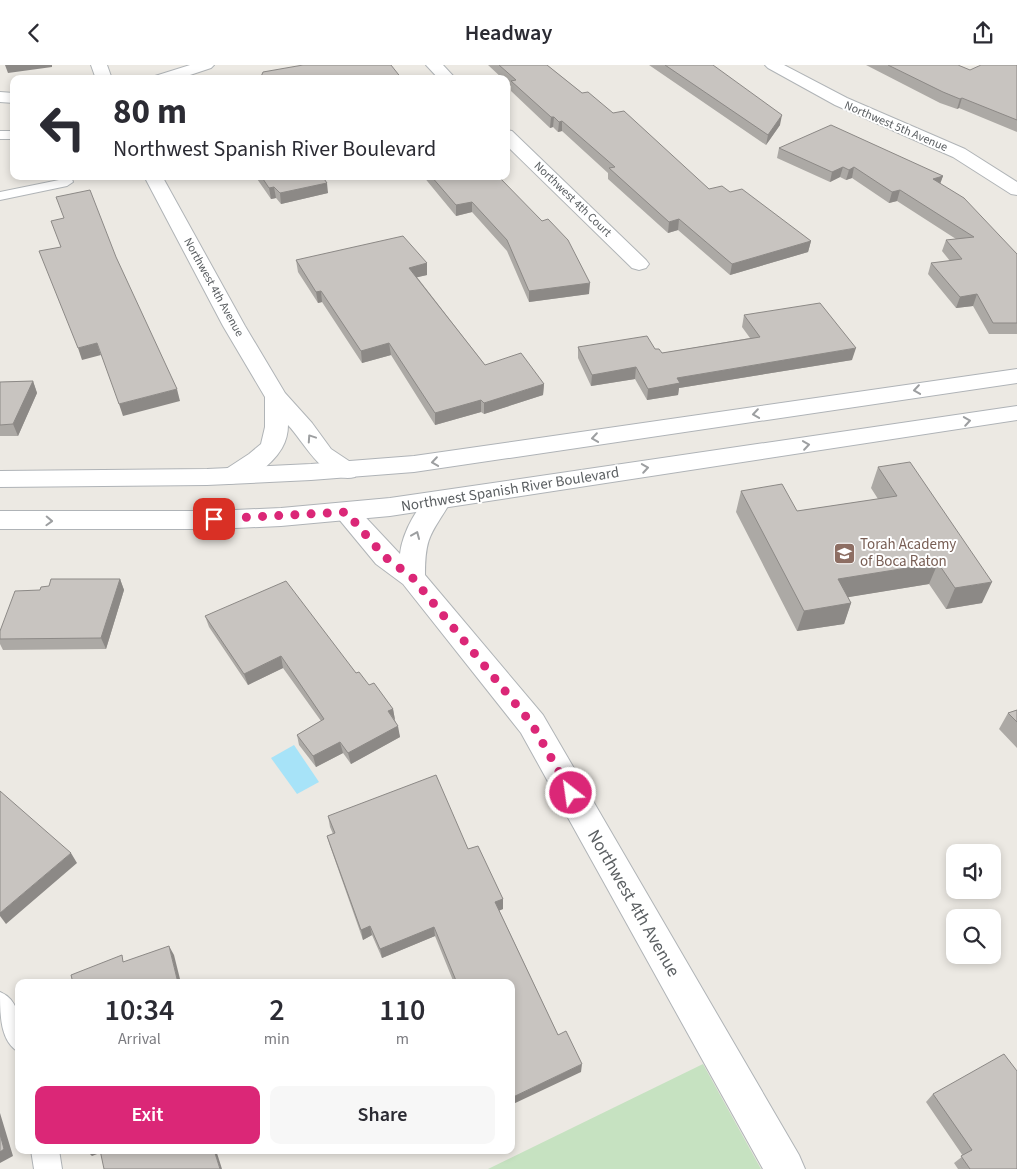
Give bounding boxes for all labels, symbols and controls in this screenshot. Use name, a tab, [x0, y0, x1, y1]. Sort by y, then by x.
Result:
text: Headway	[465, 17, 552, 49]
icon: back	[20, 19, 48, 47]
icon: share	[969, 19, 997, 47]
text: 80 m	[113, 87, 187, 137]
icon: left	[30, 95, 95, 160]
street label: Northwest 5th Avenue	[842, 97, 950, 156]
text: Northwest Spanish River Boulevard	[113, 133, 436, 165]
street label: Northwest 4th Court	[530, 158, 615, 241]
street label: Northwest 4th Avenue	[179, 235, 248, 340]
one-way arrow	[913, 385, 921, 395]
one-way arrow	[752, 409, 760, 419]
one-way arrow	[963, 416, 971, 427]
one-way arrow	[591, 432, 599, 443]
one-way arrow	[308, 435, 317, 444]
one-way arrow	[802, 440, 810, 450]
one-way arrow	[430, 456, 439, 466]
street label: Northwest Spanish River Boulevard	[400, 462, 621, 517]
one-way arrow	[641, 464, 650, 474]
pin	[193, 498, 235, 540]
icon: arrive	[200, 505, 228, 533]
one-way arrow	[45, 516, 53, 526]
one-way arrow	[410, 531, 420, 540]
place label: Torah Academy of Boca Raton	[860, 534, 956, 572]
school or university icon: Torah Academy of Boca Raton	[832, 541, 856, 565]
position arrow	[544, 766, 596, 818]
street label: Northwest 4th Avenue	[581, 825, 686, 981]
map controls	[946, 844, 1001, 964]
button: sound	[946, 844, 1001, 899]
button: search	[946, 909, 1001, 964]
text: 10:34	[105, 989, 174, 1032]
text: 2	[269, 989, 285, 1032]
text: 110	[379, 989, 425, 1032]
text: Arrival	[118, 1028, 161, 1050]
text: min	[264, 1028, 290, 1050]
text: m	[396, 1028, 409, 1050]
button: Exit	[35, 1086, 260, 1144]
button: Share	[270, 1086, 495, 1144]

